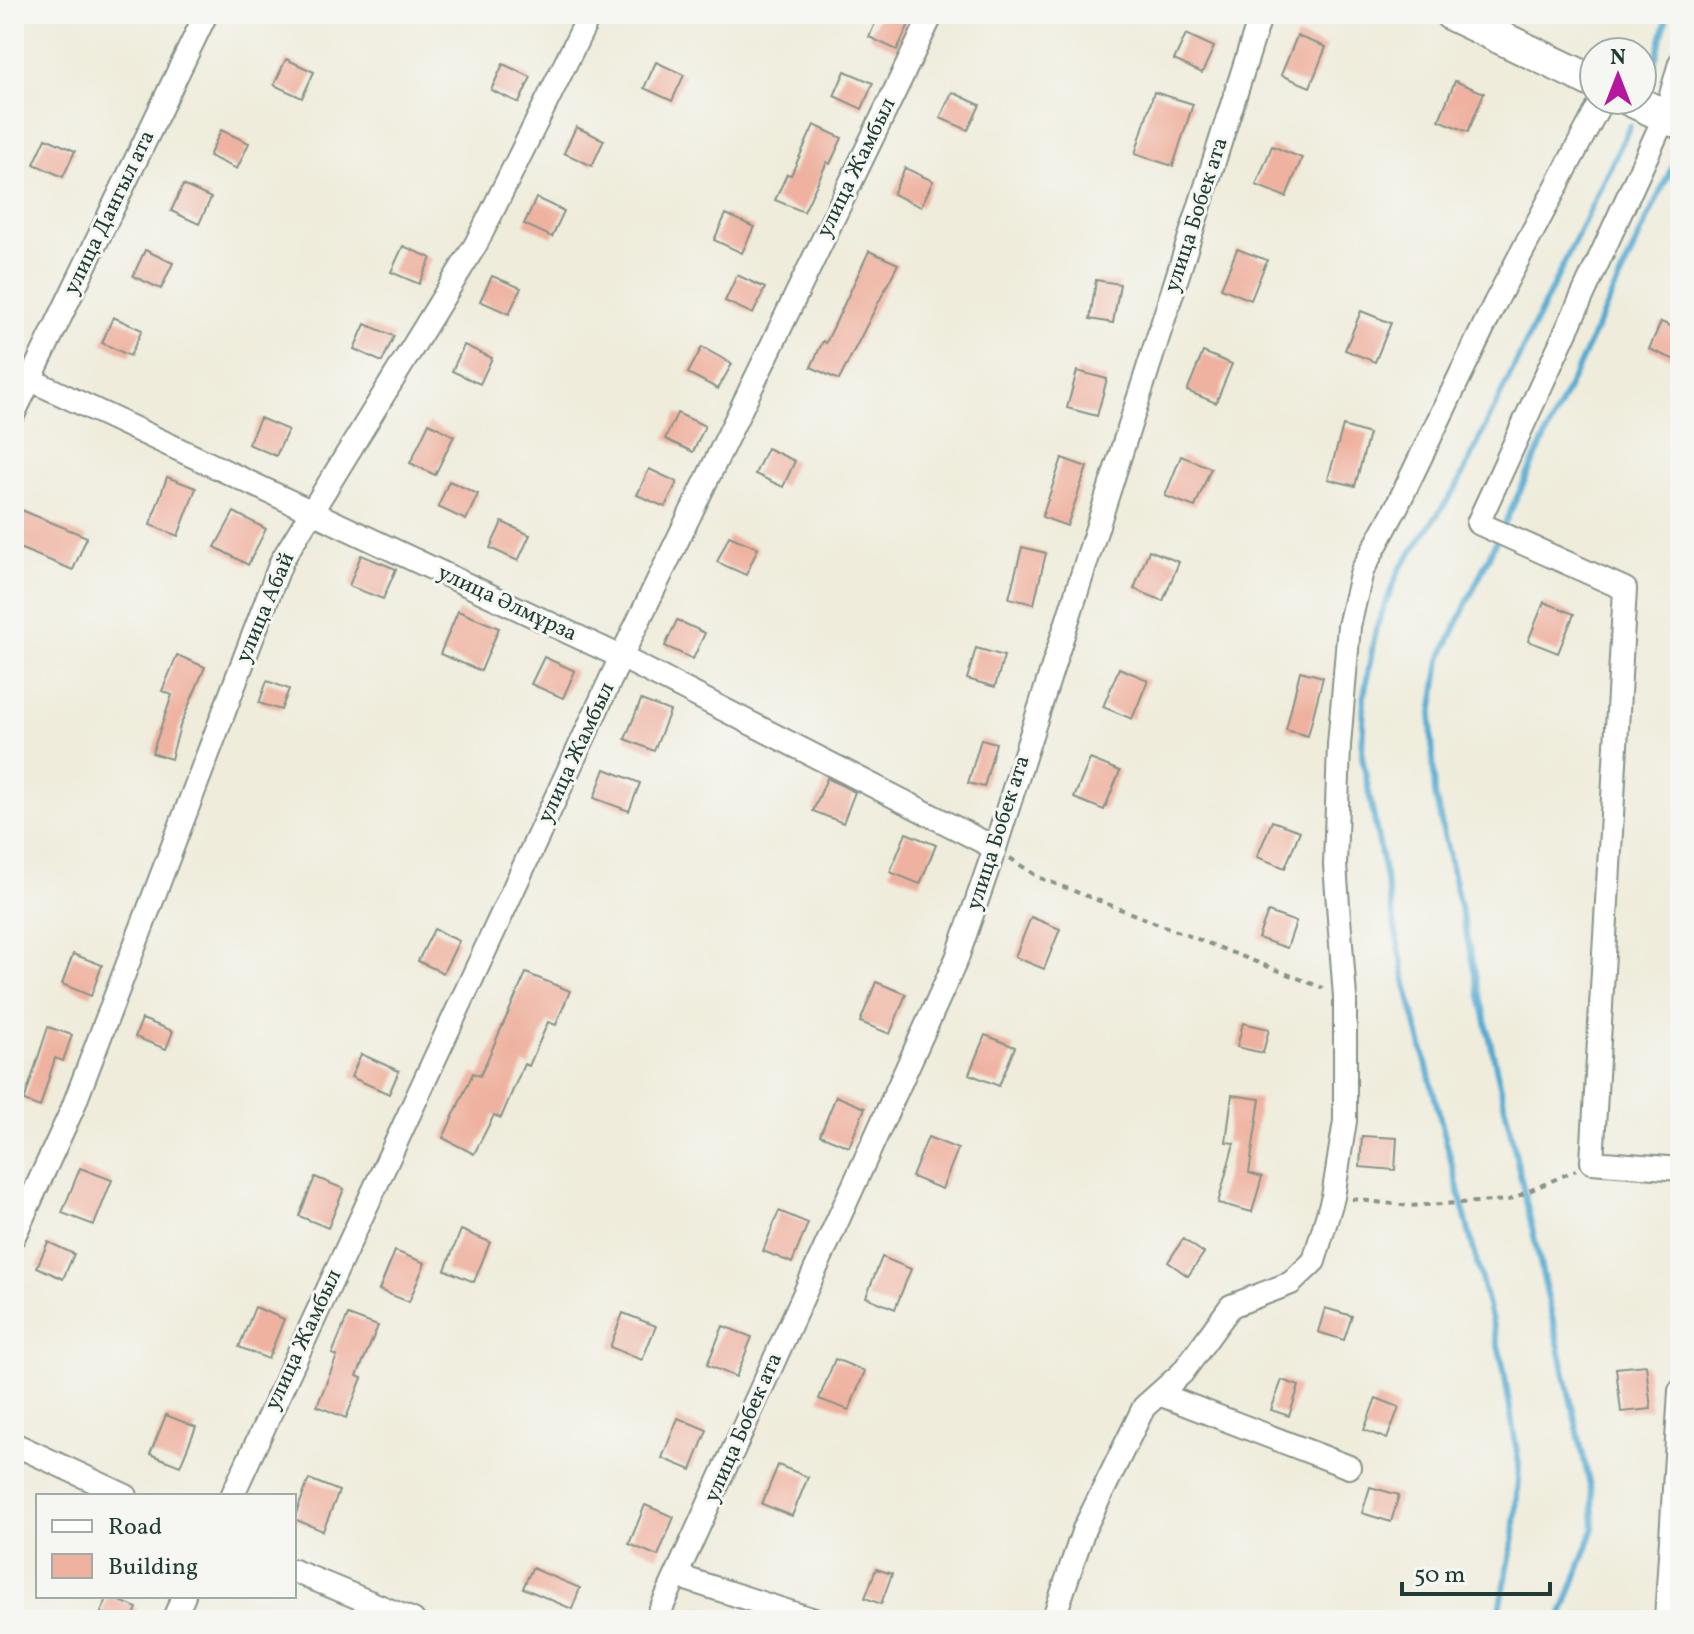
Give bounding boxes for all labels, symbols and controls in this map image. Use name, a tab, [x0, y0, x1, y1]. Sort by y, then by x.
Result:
north arrow	[1578, 36, 1658, 116]
text: N	[1610, 43, 1626, 74]
street label: улица Жамбыл	[810, 93, 904, 243]
street label: улица Дангыл ата	[57, 126, 163, 300]
street label: улица Бобек ата	[1157, 134, 1237, 296]
street label: улица Абай	[229, 548, 303, 668]
street label: улица Әлмұрза	[432, 558, 582, 650]
street label: улица Жамбыл	[531, 677, 623, 829]
street label: улица Бобек ата	[959, 752, 1039, 914]
street label: улица Жамбыл	[258, 1264, 350, 1416]
street label: улица Бобек ата	[697, 1348, 791, 1508]
legend	[36, 1494, 296, 1598]
text: Road	[108, 1511, 162, 1545]
scale bar	[1402, 1546, 1550, 1596]
text: Building	[108, 1551, 198, 1585]
text: 50 m	[1414, 1559, 1466, 1593]

